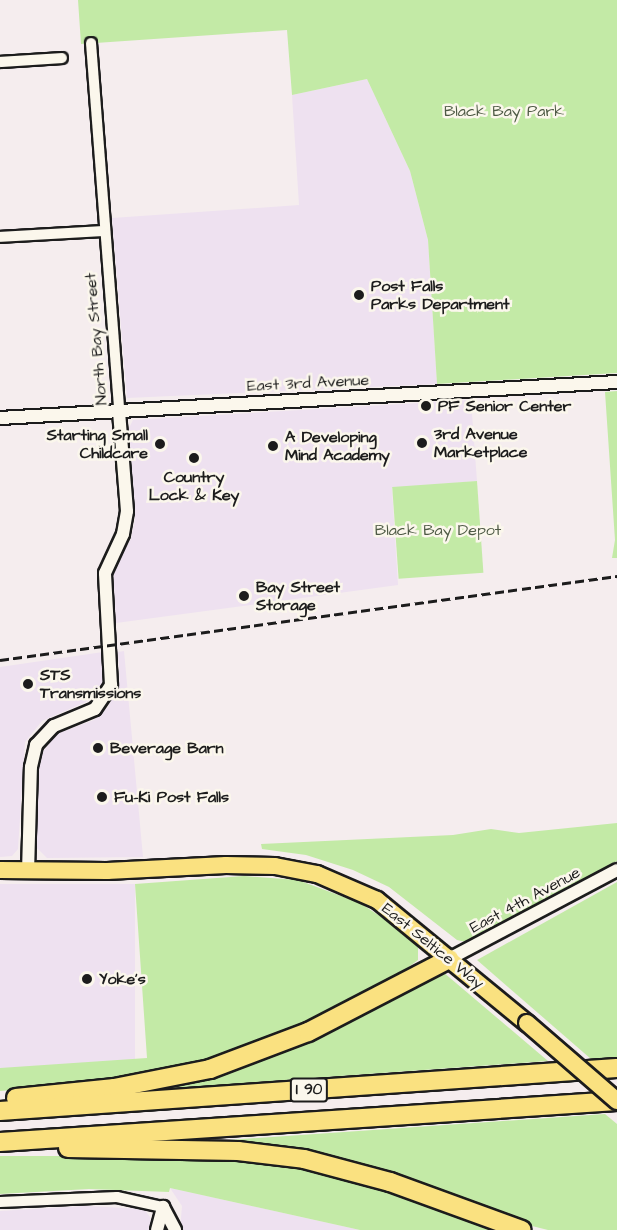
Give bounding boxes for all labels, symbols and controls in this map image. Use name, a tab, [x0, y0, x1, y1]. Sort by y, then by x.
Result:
park label: Black Bay Park	[444, 101, 564, 121]
street label: North Bay Street	[81, 272, 111, 406]
place label: Post Falls Parks Department	[371, 276, 509, 314]
marker: Post Falls Parks Department	[352, 288, 366, 302]
street label: East 3rd Avenue	[247, 370, 369, 396]
place label: PF Senior Center	[438, 396, 571, 416]
marker: PF Senior Center	[419, 399, 433, 413]
place label: 3rd Avenue Marketplace	[434, 424, 528, 462]
place label: Starting Small Childcare	[47, 425, 148, 463]
place label: A Developing Mind Academy	[285, 427, 390, 465]
marker: 3rd Avenue Marketplace	[415, 436, 429, 450]
marker: Starting Small Childcare	[153, 437, 167, 451]
marker: A Developing Mind Academy	[266, 439, 280, 453]
marker: Country Lock & Key	[187, 451, 201, 465]
place label: Country Lock & Key	[149, 467, 239, 505]
park label: Black Bay Depot	[375, 520, 501, 540]
place label: Bay Street Storage	[256, 577, 340, 615]
marker: Bay Street Storage	[237, 589, 251, 603]
place label: STS Transmissions	[40, 665, 141, 703]
marker: STS Transmissions	[21, 677, 35, 691]
place label: Beverage Barn	[110, 738, 224, 758]
marker: Beverage Barn	[91, 741, 105, 755]
place label: Fu-Ki Post Falls	[114, 787, 229, 807]
marker: Fu-Ki Post Falls	[95, 790, 109, 804]
street label: East 4th Avenue	[467, 863, 583, 937]
street label: East Seltice Way	[378, 899, 488, 993]
place label: Yoke's	[99, 969, 146, 989]
marker: Yoke's	[80, 972, 94, 986]
road number: I 90	[290, 1078, 328, 1102]

